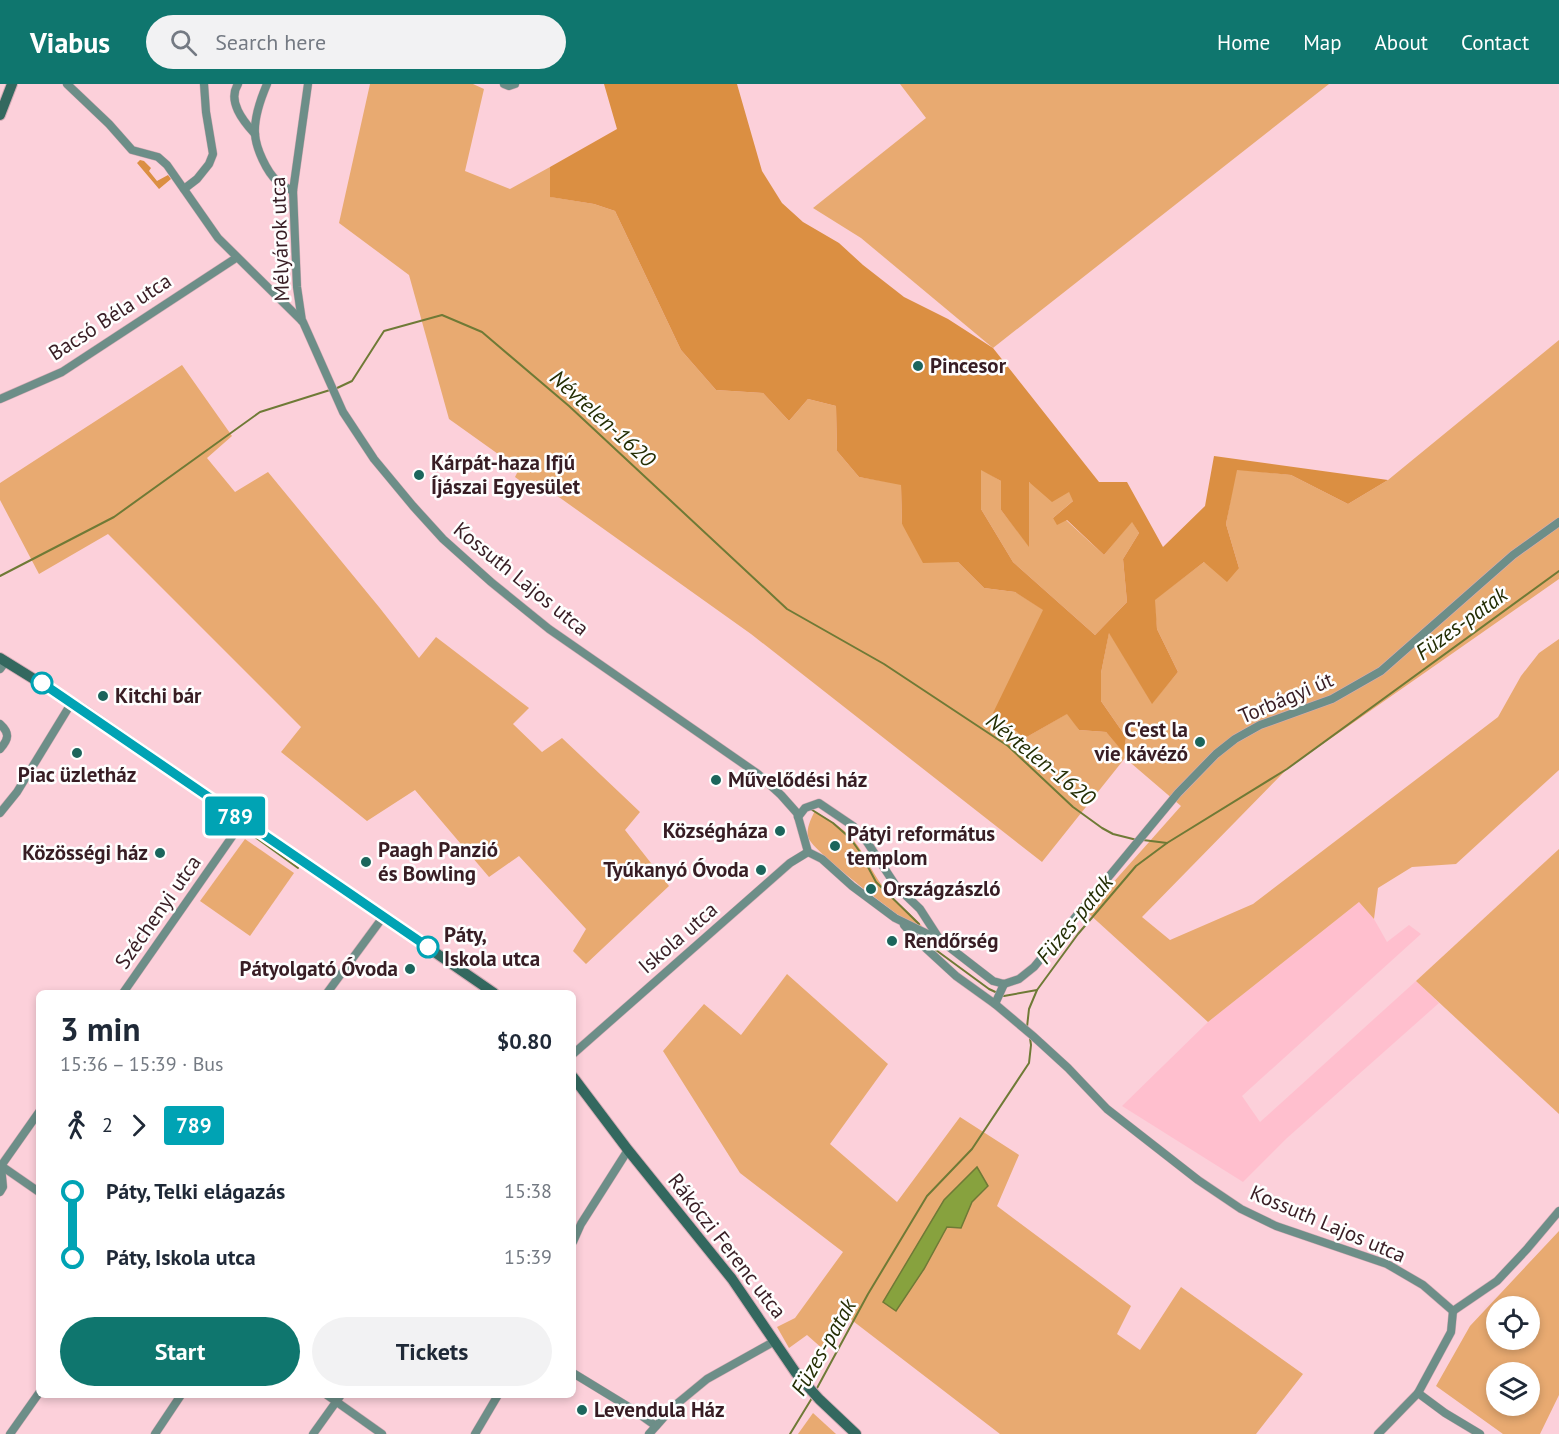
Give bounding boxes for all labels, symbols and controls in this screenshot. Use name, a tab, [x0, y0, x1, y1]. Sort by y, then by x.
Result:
search box	[146, 15, 566, 69]
text: Viabus	[30, 24, 110, 61]
icon: search	[167, 26, 200, 59]
text: Search here	[215, 28, 326, 56]
text: Home	[1217, 29, 1270, 56]
text: Map	[1303, 29, 1342, 56]
text: About	[1375, 29, 1428, 56]
text: Contact	[1461, 29, 1529, 56]
street label: Mélyárok utca	[264, 176, 295, 302]
street label: Bacsó Béla utca	[43, 267, 176, 366]
place label: Pincesor	[930, 352, 1007, 379]
marker: Pincesor	[911, 359, 925, 373]
water label: Névtelen-1620	[545, 363, 662, 473]
place label: Kárpát-haza Ifjú Íjászai Egyesület	[431, 449, 581, 500]
marker: Kárpát-haza Ifjú Íjászai Egyesület	[412, 468, 426, 482]
street label: Kossuth Lajos utca	[448, 516, 595, 642]
water label: Füzes-patak	[1409, 580, 1513, 666]
street label: Torbágyi út	[1235, 666, 1337, 729]
unlabelled marker	[31, 672, 53, 694]
place label: Kitchi bár	[115, 682, 202, 709]
marker: Kitchi bár	[96, 689, 110, 703]
water label: Névtelen-1620	[981, 707, 1102, 812]
place label: C'est la vie kávézó	[1093, 716, 1188, 767]
marker: C'est la vie kávézó	[1193, 735, 1207, 749]
marker: Piac üzletház	[70, 746, 84, 760]
place label: Piac üzletház	[18, 761, 136, 788]
place label: Művelődési ház	[728, 766, 867, 793]
marker: Művelődési ház	[709, 773, 723, 787]
line badge: 789	[200, 796, 270, 836]
text: 789	[217, 803, 253, 830]
place label: Községháza	[663, 817, 768, 844]
place label: Pátyi református templom	[847, 820, 995, 871]
marker: Községháza	[773, 824, 787, 838]
place label: Paagh Panzió és Bowling	[378, 836, 498, 887]
place label: Közösségi ház	[22, 839, 148, 866]
marker: Pátyi református templom	[828, 839, 842, 853]
marker: Közösségi ház	[153, 846, 167, 860]
street label: Széchenyi utca	[108, 850, 207, 974]
marker: Paagh Panzió és Bowling	[359, 855, 373, 869]
place label: Tyúkanyó Óvoda	[603, 856, 749, 883]
marker: Tyúkanyó Óvoda	[754, 863, 768, 877]
water label: Füzes-patak	[1029, 868, 1119, 969]
place label: Országzászló	[883, 875, 1001, 902]
marker: Országzászló	[864, 882, 878, 896]
street label: Iskola utca	[632, 896, 723, 979]
place label: Páty, Iskola utca	[444, 921, 540, 972]
place label: Rendőrség	[904, 927, 998, 954]
marker: Rendőrség	[885, 934, 899, 948]
marker: Páty, Iskola utca	[417, 936, 439, 958]
place label: Pátyolgató Óvoda	[240, 955, 398, 982]
marker: Pátyolgató Óvoda	[403, 962, 417, 976]
text: 3 min	[60, 1007, 141, 1050]
text: $0.80	[497, 1027, 552, 1055]
text: 15:36 – 15:39 · Bus	[60, 1051, 224, 1077]
icon: walk	[60, 1109, 93, 1142]
icon: forward	[122, 1109, 155, 1142]
text: 2	[102, 1112, 113, 1138]
text: 789	[176, 1112, 212, 1139]
street label: Rákóczi Ferenc utca	[662, 1168, 793, 1324]
text: Páty, Telki elágazás	[106, 1177, 285, 1205]
text: 15:38	[504, 1178, 552, 1204]
street label: Kossuth Lajos utca	[1246, 1179, 1410, 1269]
text: Páty, Iskola utca	[106, 1243, 256, 1271]
text: 15:39	[504, 1244, 552, 1270]
water label: Füzes-patak	[784, 1293, 862, 1400]
map controls	[1486, 1296, 1540, 1416]
button: locate	[1486, 1296, 1540, 1350]
button: Start	[60, 1317, 300, 1386]
button: Tickets	[312, 1317, 552, 1386]
button: layers	[1486, 1362, 1540, 1416]
place label: Levendula Ház	[594, 1396, 725, 1423]
marker: Levendula Ház	[575, 1403, 589, 1417]

